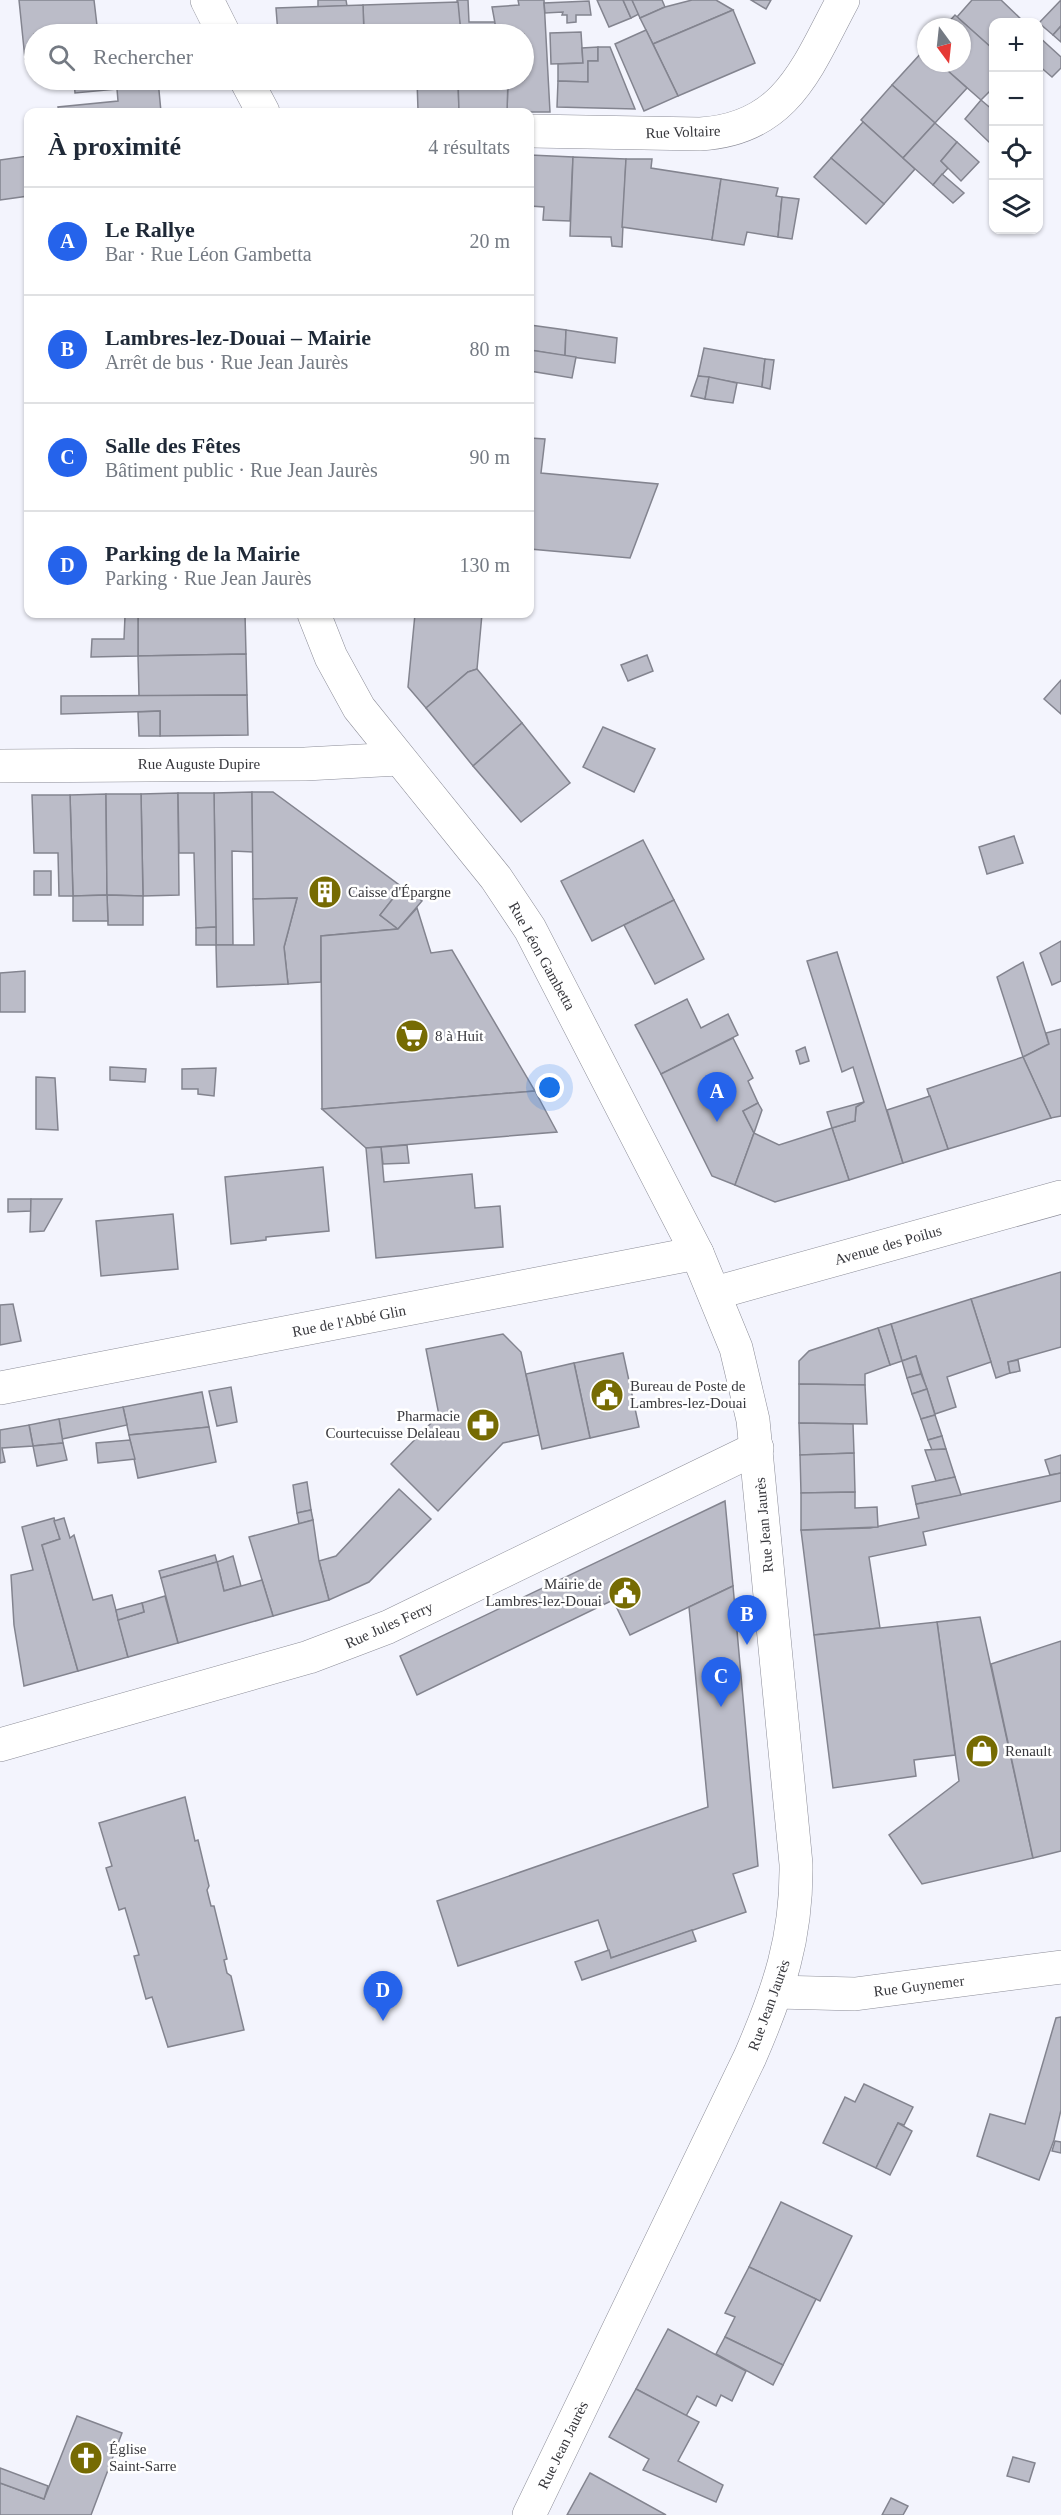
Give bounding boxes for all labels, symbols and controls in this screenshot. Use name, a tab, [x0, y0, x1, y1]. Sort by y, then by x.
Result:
north arrow	[917, 18, 971, 72]
map controls	[989, 18, 1043, 234]
button: +	[989, 18, 1043, 72]
search box	[24, 24, 534, 90]
icon: search	[45, 41, 78, 74]
text: Rechercher	[93, 44, 193, 69]
button: −	[989, 72, 1043, 126]
street label: Rue Voltaire	[645, 123, 721, 141]
button: locate	[989, 126, 1043, 180]
text: À proximité	[48, 132, 181, 161]
text: 4 résultats	[428, 136, 510, 158]
button: layers	[989, 180, 1043, 234]
text: Le Rallye	[105, 217, 195, 242]
text: A	[60, 230, 75, 252]
text: 20 m	[469, 230, 510, 252]
text: Bar · Rue Léon Gambetta	[105, 243, 312, 265]
text: Lambres-lez-Douai – Mairie	[105, 325, 371, 350]
text: B	[61, 338, 74, 360]
text: 80 m	[469, 338, 510, 360]
text: Arrêt de bus · Rue Jean Jaurès	[105, 351, 348, 373]
text: Salle des Fêtes	[105, 433, 241, 458]
text: C	[60, 446, 75, 468]
text: 90 m	[469, 446, 510, 468]
text: Bâtiment public · Rue Jean Jaurès	[105, 459, 378, 481]
text: Parking de la Mairie	[105, 541, 300, 566]
text: D	[60, 554, 75, 576]
text: 130 m	[459, 554, 510, 576]
text: Parking · Rue Jean Jaurès	[105, 567, 312, 589]
street label: Rue Auguste Dupire	[138, 756, 261, 772]
building icon: Caisse d'Épargne	[307, 874, 343, 910]
place label: Caisse d'Épargne	[348, 884, 451, 900]
street label: Rue Léon Gambetta	[506, 899, 578, 1013]
supermarket icon: 8 à Huit	[394, 1018, 430, 1054]
place label: 8 à Huit	[435, 1028, 484, 1044]
pin: A	[698, 1072, 736, 1122]
your location	[535, 1073, 564, 1102]
street label: Avenue des Poilus	[833, 1222, 943, 1268]
street label: Rue de l'Abbé Glin	[291, 1302, 408, 1340]
public building icon: Bureau de Poste de Lambres-lez-Douai	[589, 1377, 625, 1413]
place label: Bureau de Poste de Lambres-lez-Douai	[630, 1378, 747, 1411]
pharmacy icon: Pharmacie Courtecuisse Delaleau	[465, 1407, 501, 1443]
place label: Pharmacie Courtecuisse Delaleau	[325, 1408, 461, 1441]
street label: Rue Jean Jaurès	[752, 1476, 776, 1573]
public building icon: Mairie de Lambres-lez-Douai	[607, 1575, 643, 1611]
place label: Mairie de Lambres-lez-Douai	[485, 1576, 602, 1609]
pin: B	[728, 1596, 766, 1645]
street label: Rue Jules Ferry	[343, 1598, 436, 1651]
pin: C	[702, 1658, 740, 1707]
shop icon: Renault	[964, 1733, 1000, 1769]
place label: Renault	[1005, 1743, 1052, 1759]
street label: Rue Jean Jaurès	[745, 1957, 793, 2053]
pin: D	[364, 1972, 403, 2021]
street label: Rue Guynemer	[873, 1973, 965, 1999]
street label: Rue Jean Jaurès	[535, 2398, 591, 2492]
church icon: Église Saint-Sarre	[68, 2440, 104, 2476]
place label: Église Saint-Sarre	[109, 2441, 177, 2474]

